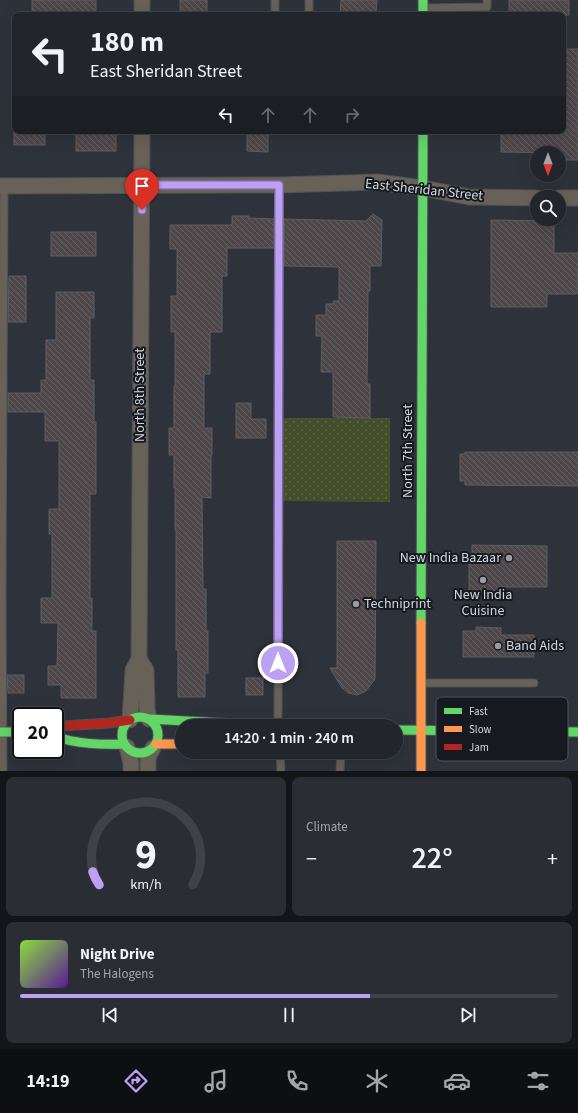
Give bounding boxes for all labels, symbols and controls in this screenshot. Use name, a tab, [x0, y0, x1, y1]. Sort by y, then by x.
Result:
text: 180 m	[90, 22, 164, 62]
icon: left	[24, 28, 76, 80]
text: East Sheridan Street	[90, 59, 242, 84]
icon: left	[215, 104, 237, 126]
icon: ahead	[257, 104, 279, 126]
icon: ahead	[299, 104, 321, 126]
icon: right	[341, 104, 363, 126]
north arrow	[530, 146, 566, 182]
map controls	[530, 146, 566, 226]
pin	[125, 169, 159, 210]
street label: East Sheridan Street	[364, 174, 484, 206]
icon: arrive	[131, 175, 153, 197]
button: search	[530, 190, 566, 226]
street label: North 8th Street	[130, 348, 150, 442]
street label: North 7th Street	[398, 404, 418, 498]
place label: New India Bazaar	[400, 548, 501, 568]
marker: New India Bazaar	[504, 553, 514, 563]
marker: New India Cuisine	[478, 575, 488, 585]
place label: New India Cuisine	[454, 585, 512, 621]
place label: Techniprint	[364, 594, 431, 614]
marker: Techniprint	[351, 599, 361, 609]
place label: Band Aids	[506, 636, 564, 656]
marker: Band Aids	[493, 641, 503, 651]
position arrow	[257, 642, 299, 684]
legend	[436, 697, 568, 761]
text: Fast	[469, 704, 488, 719]
speed limit sign: 20	[12, 707, 64, 759]
text: Slow	[469, 722, 492, 737]
text: 14:20 · 1 min · 240 m	[224, 728, 354, 749]
text: Jam	[469, 740, 489, 755]
text: Climate	[306, 818, 348, 836]
text: 9	[135, 824, 157, 884]
text: 22°	[411, 837, 453, 880]
text: −	[306, 843, 317, 875]
text: +	[547, 843, 558, 875]
text: km/h	[130, 873, 162, 894]
text: Night Drive	[80, 944, 155, 965]
text: The Halogens	[80, 965, 154, 983]
icon: previous	[99, 1004, 121, 1026]
icon: pause	[278, 1004, 300, 1026]
icon: next	[457, 1004, 479, 1026]
icon: directions	[122, 1067, 150, 1095]
icon: music	[202, 1067, 230, 1095]
icon: phone	[283, 1067, 311, 1095]
icon: climate	[363, 1067, 391, 1095]
icon: car	[443, 1067, 471, 1095]
icon: filters	[524, 1067, 552, 1095]
text: 14:19	[26, 1069, 70, 1094]

